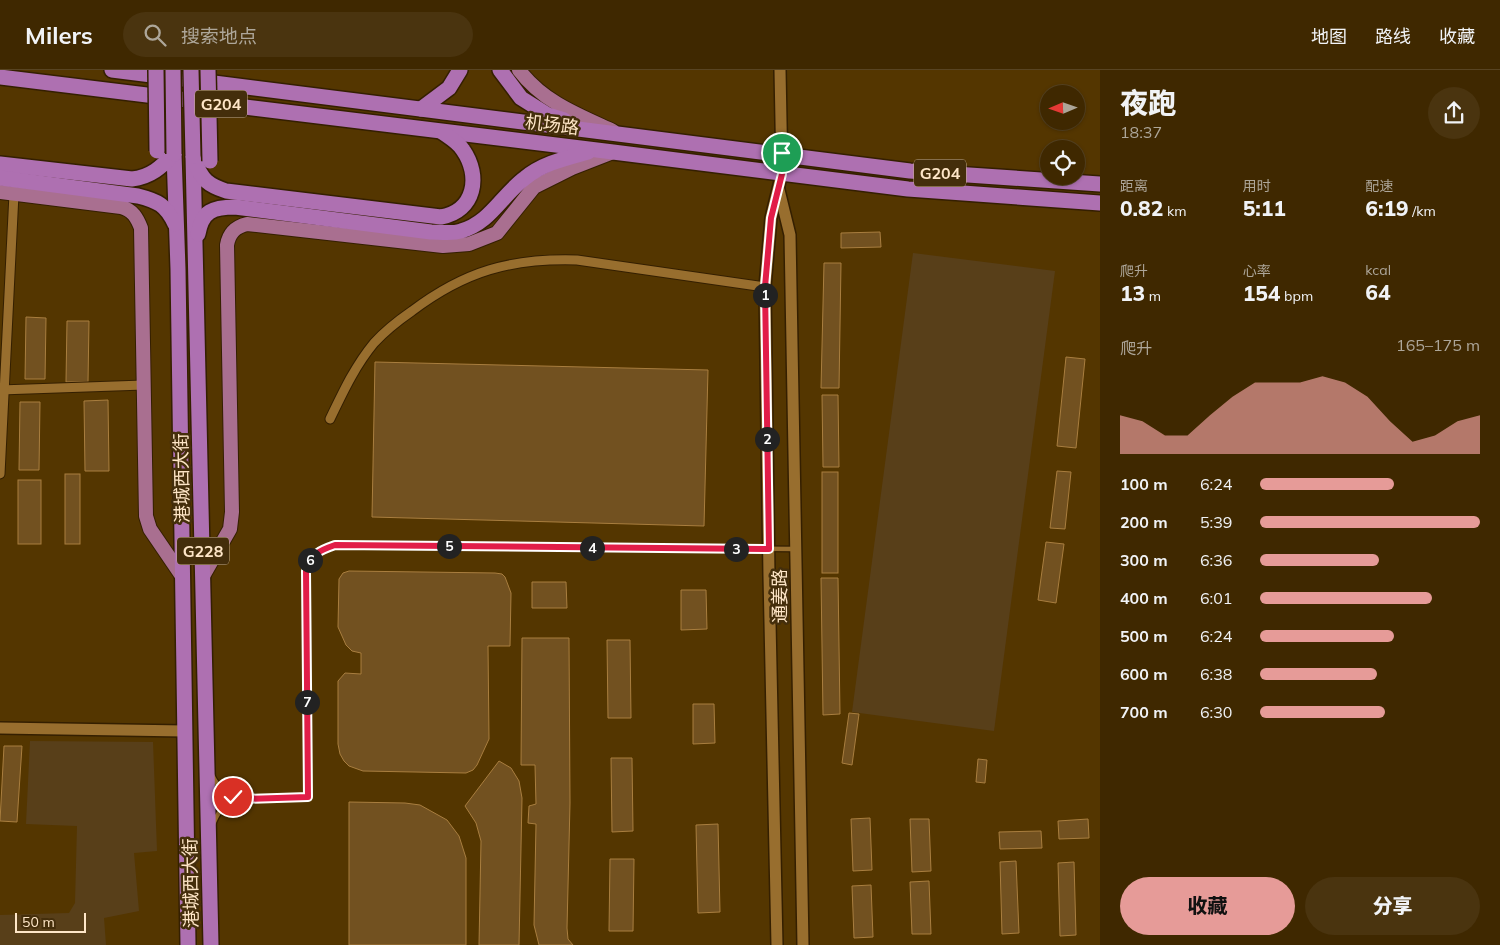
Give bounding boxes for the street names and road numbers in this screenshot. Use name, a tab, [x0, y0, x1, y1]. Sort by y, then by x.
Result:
road number: G204	[195, 90, 247, 118]
street label: 机场路	[524, 110, 580, 139]
road number: G204	[914, 160, 966, 186]
street label: 港城西大街	[169, 433, 194, 523]
road number: G228	[177, 538, 229, 564]
street label: 通姜路	[768, 569, 791, 623]
street label: 港城西大街	[178, 838, 203, 928]

